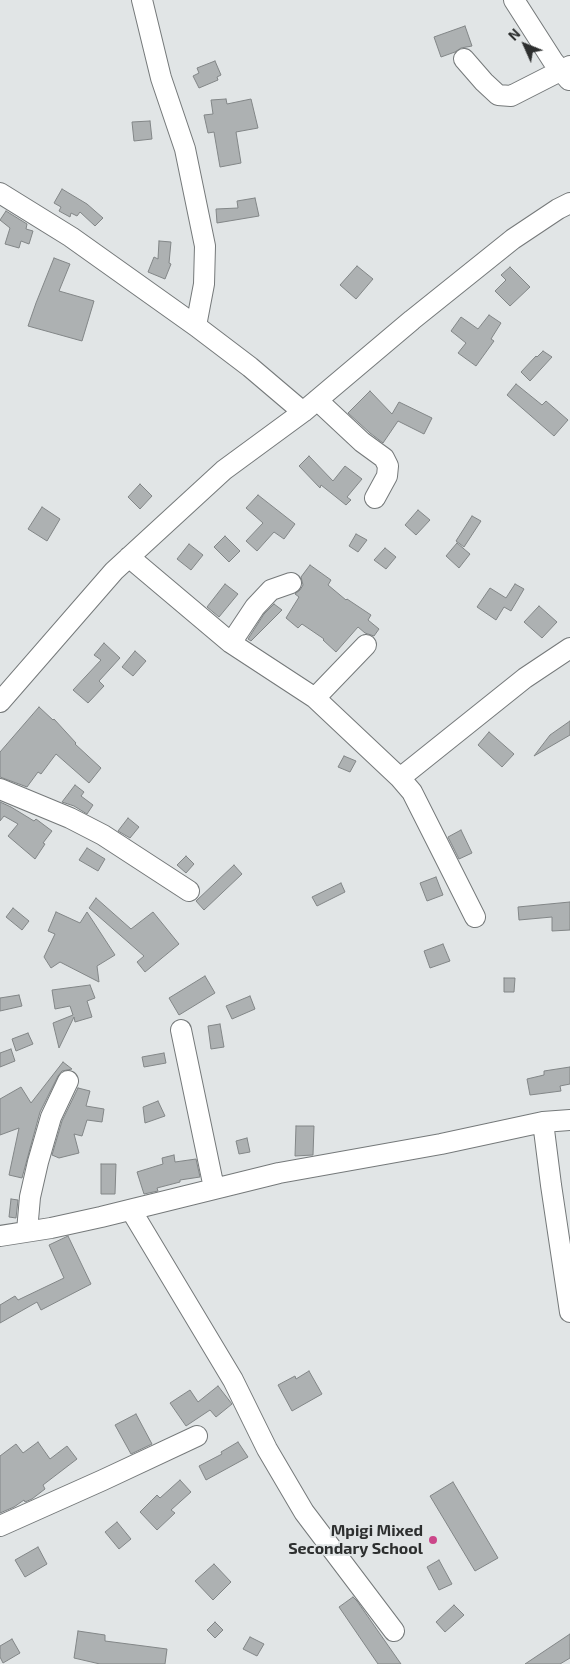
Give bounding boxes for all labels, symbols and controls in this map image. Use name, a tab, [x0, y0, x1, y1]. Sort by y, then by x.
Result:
north arrow	[500, 20, 550, 70]
text: N	[504, 25, 523, 44]
place label: Mpigi Mixed Secondary School	[288, 1521, 423, 1559]
marker: Mpigi Mixed Secondary School	[427, 1534, 439, 1546]

